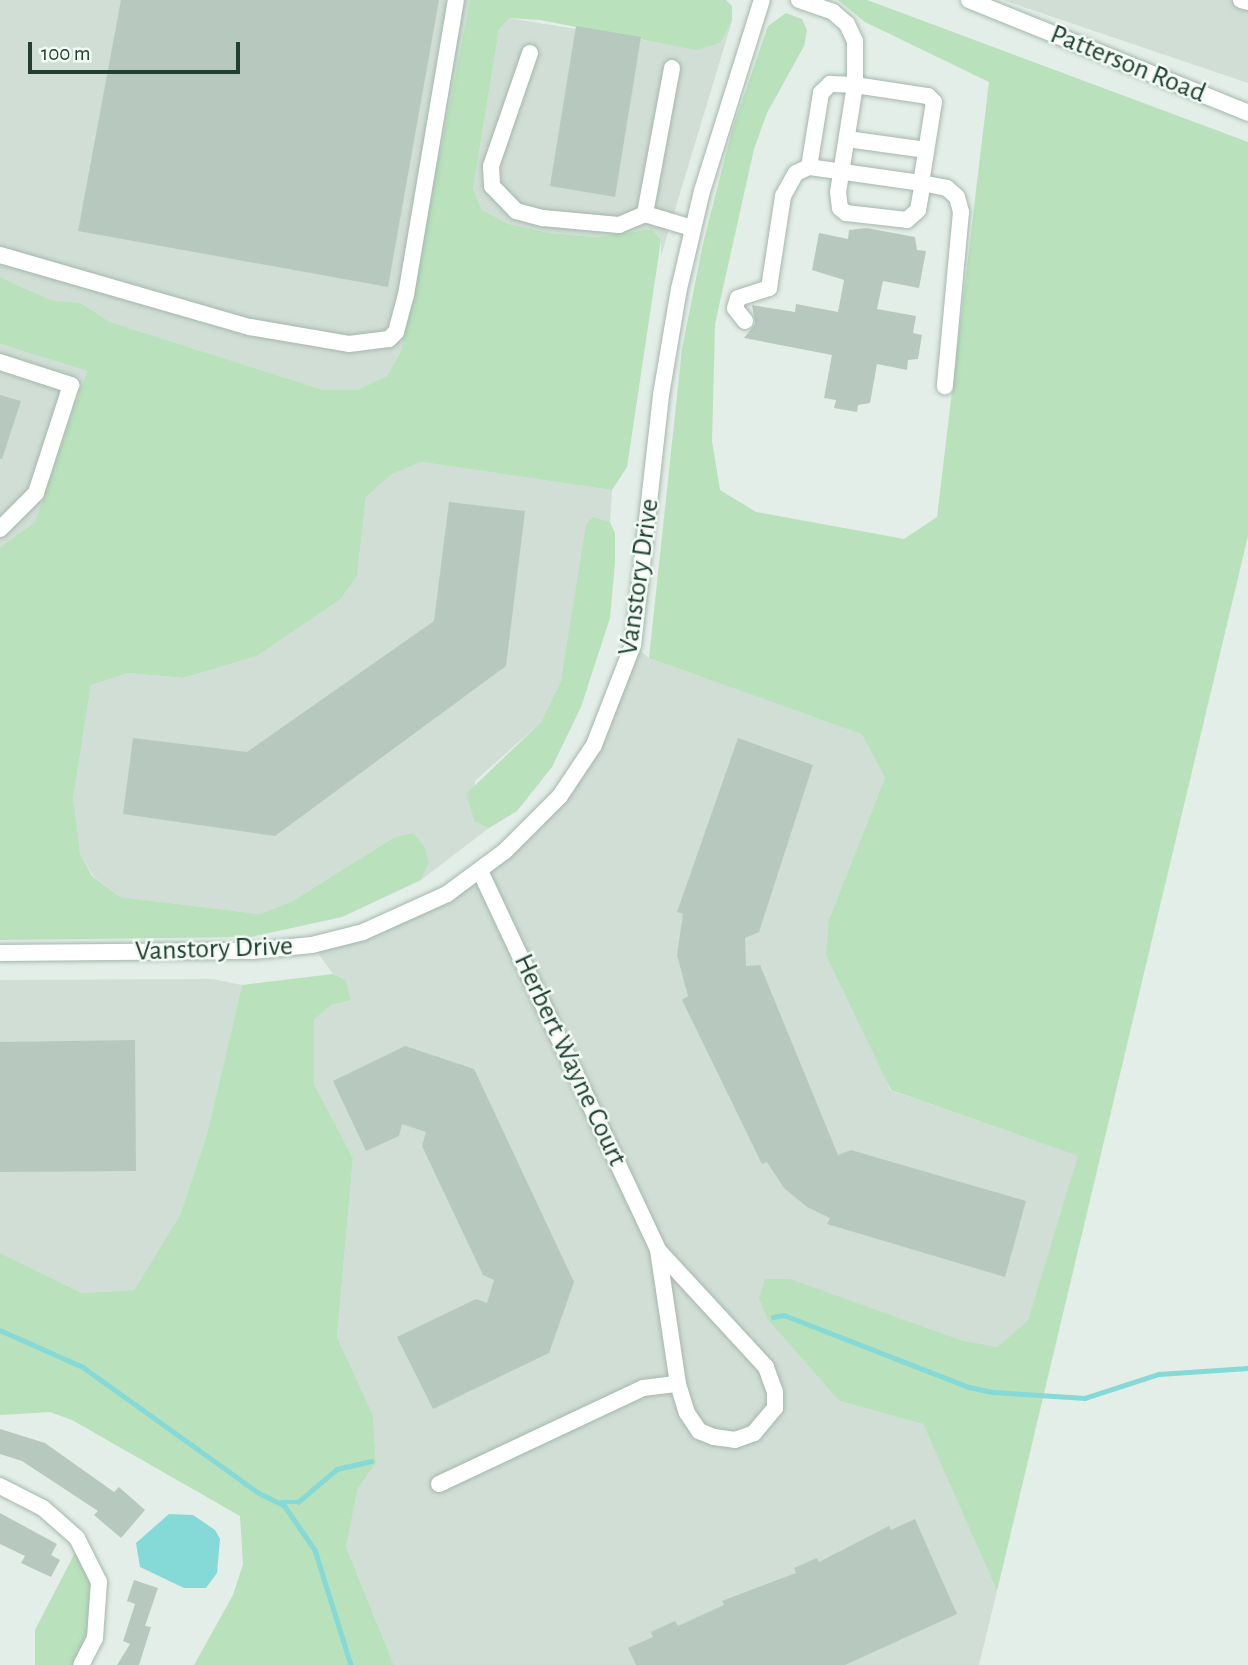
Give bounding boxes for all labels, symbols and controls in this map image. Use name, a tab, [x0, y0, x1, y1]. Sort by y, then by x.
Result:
street label: Patterson Road	[1045, 18, 1211, 110]
scale bar	[32, 28, 243, 72]
text: 100 m	[41, 43, 91, 64]
street label: Vanstory Drive	[611, 496, 667, 658]
street label: Vanstory Drive	[134, 929, 294, 969]
street label: Herbert Wayne Court	[506, 949, 634, 1171]

